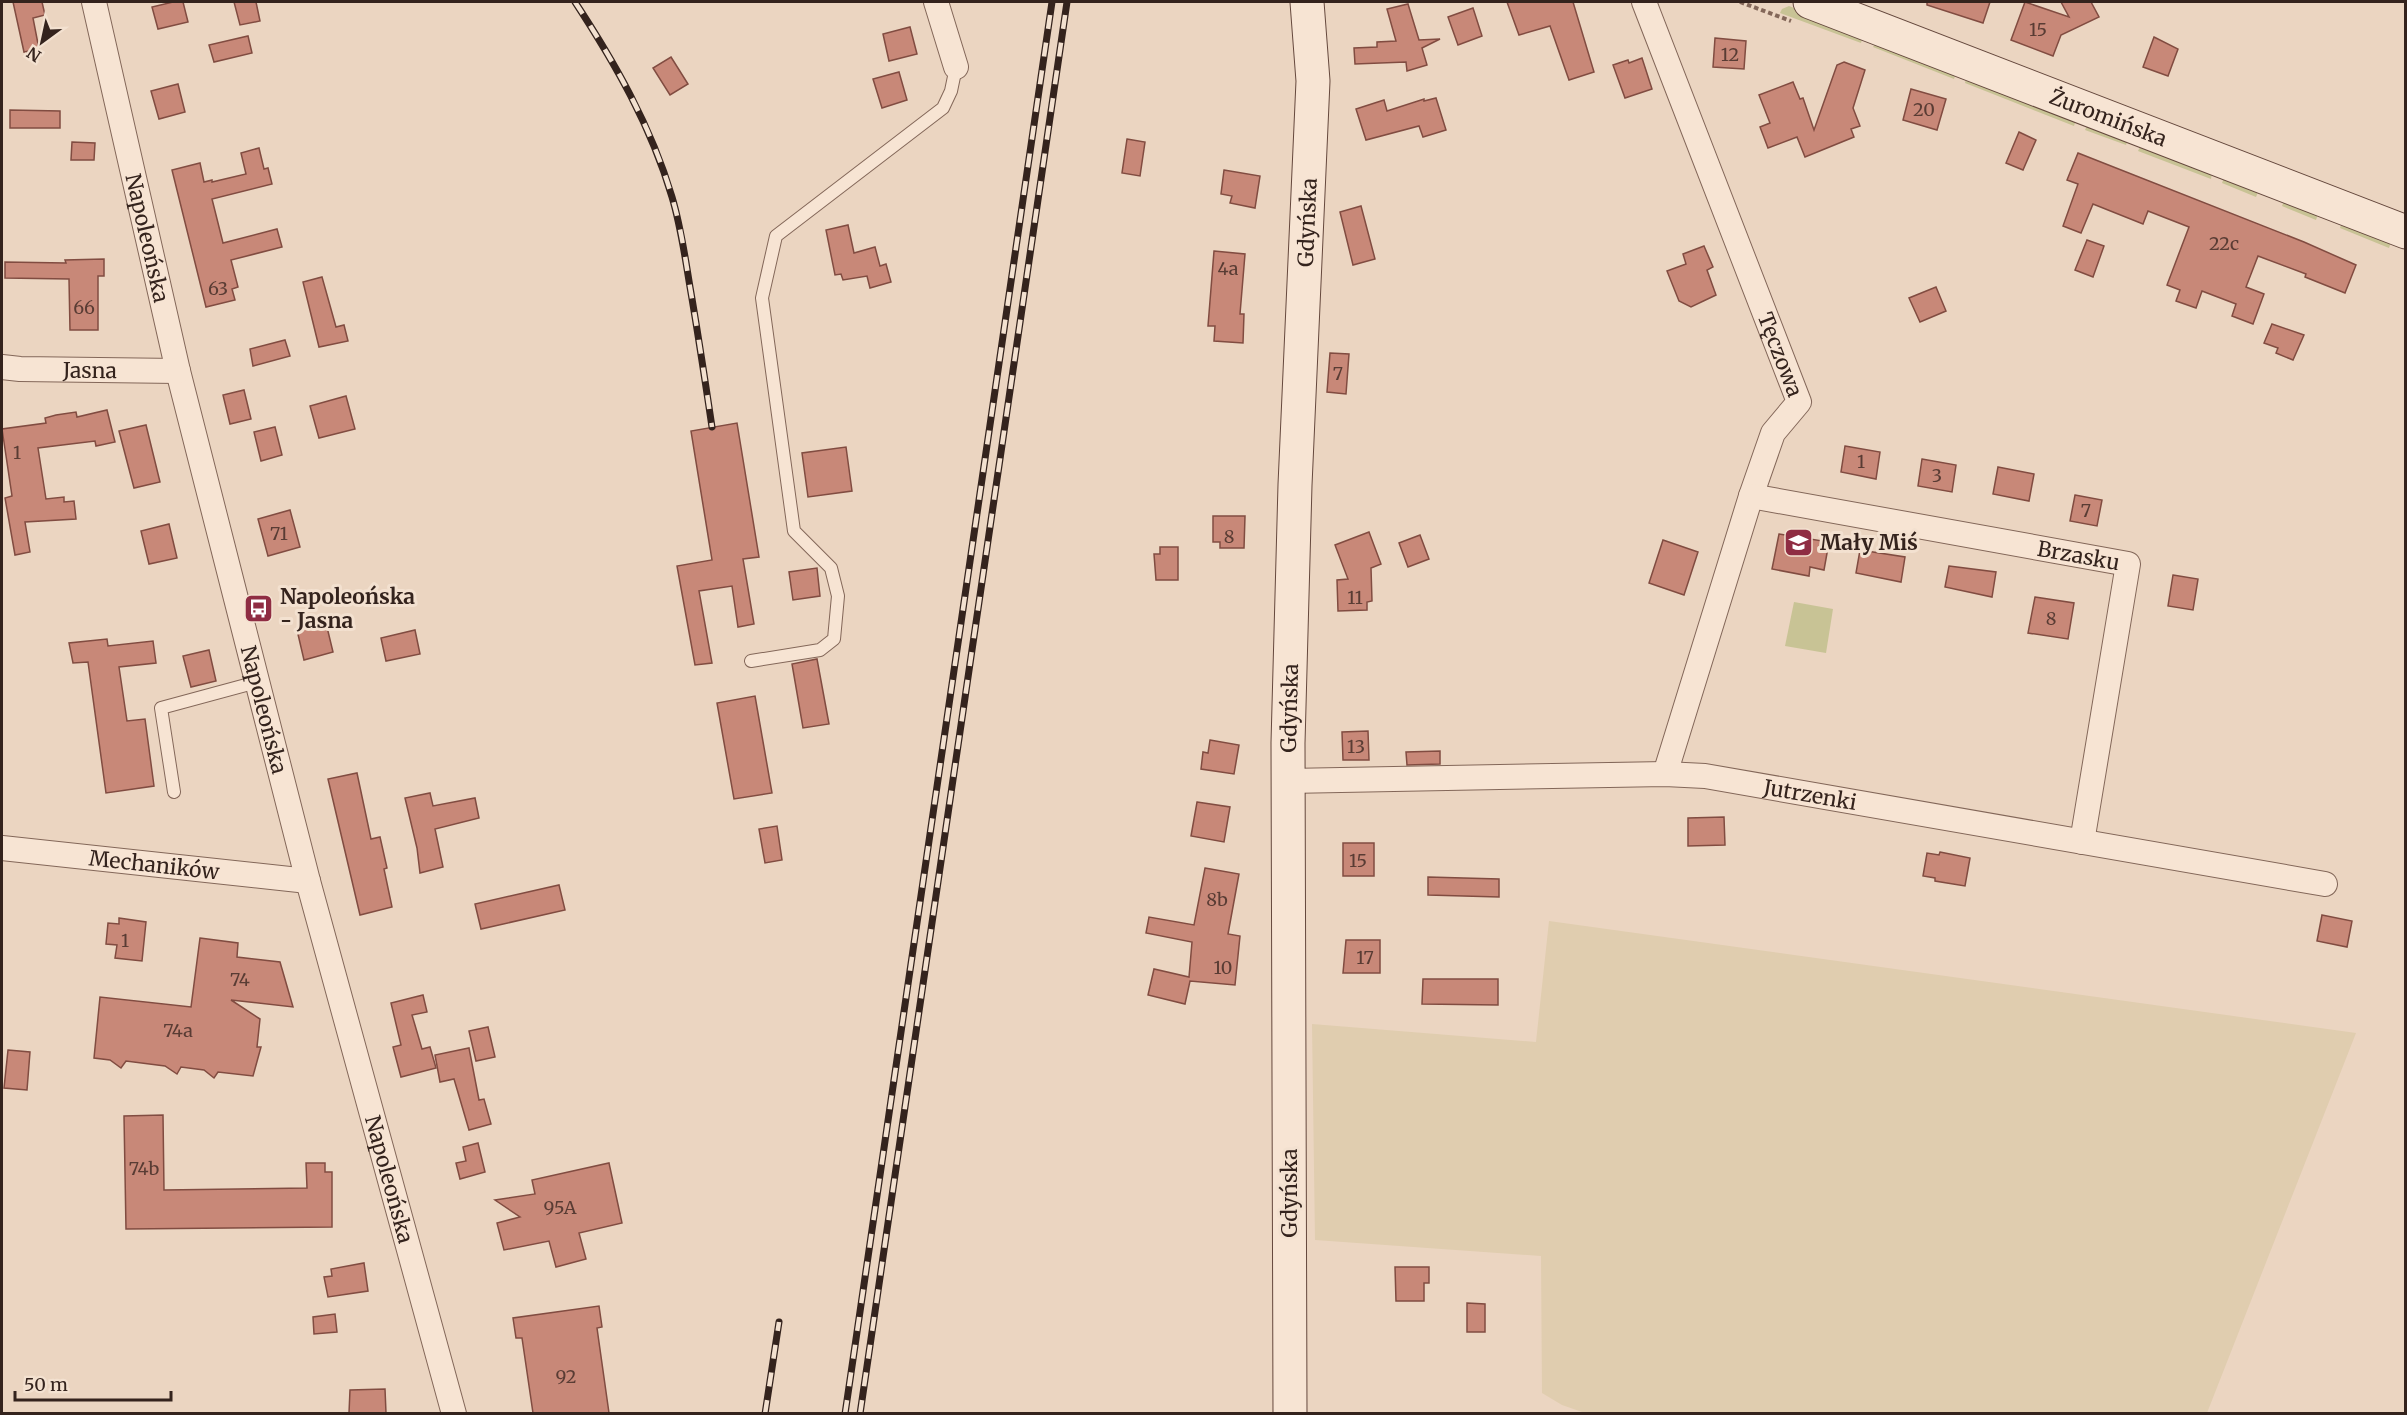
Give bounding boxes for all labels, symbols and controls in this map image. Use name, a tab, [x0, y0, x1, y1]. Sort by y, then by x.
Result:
north arrow	[12, 12, 72, 72]
house number: 15	[2029, 18, 2047, 41]
text: N	[23, 43, 45, 66]
house number: 12	[1721, 43, 1739, 66]
street label: Żuromińska	[2046, 82, 2171, 152]
house number: 20	[1913, 98, 1935, 121]
street label: Napoleońska	[120, 171, 175, 305]
street label: Gdyńska	[1291, 177, 1322, 267]
house number: 22c	[2209, 232, 2239, 255]
house number: 4a	[1217, 257, 1239, 280]
house number: 63	[208, 277, 228, 300]
house number: 66	[73, 296, 95, 319]
street label: Tęczowa	[1752, 308, 1809, 401]
street label: Jasna	[62, 356, 117, 384]
house number: 7	[1333, 362, 1343, 385]
house number: 1	[13, 441, 21, 464]
house number: 1	[1857, 450, 1865, 473]
house number: 3	[1932, 464, 1942, 487]
house number: 7	[2081, 499, 2091, 522]
house number: 71	[270, 522, 288, 545]
house number: 8	[1224, 525, 1234, 548]
school or university icon: Mały Miś	[1783, 526, 1815, 558]
place label: Mały Miś	[1820, 529, 1918, 556]
street label: Brzasku	[2035, 534, 2122, 576]
place label: Napoleońska - Jasna	[280, 583, 415, 634]
house number: 11	[1347, 586, 1363, 609]
bus stop icon: Napoleońska - Jasna	[243, 592, 275, 624]
house number: 8	[2046, 607, 2056, 630]
street label: Napoleońska	[235, 643, 294, 777]
street label: Gdyńska	[1274, 663, 1304, 753]
house number: 13	[1347, 735, 1365, 758]
street label: Jutrzenki	[1761, 773, 1859, 816]
street label: Mechaników	[88, 844, 221, 885]
house number: 15	[1349, 849, 1367, 872]
house number: 8b	[1206, 888, 1228, 911]
house number: 1	[121, 929, 129, 952]
house number: 17	[1356, 946, 1374, 969]
house number: 10	[1214, 956, 1232, 979]
house number: 74	[230, 968, 250, 991]
house number: 74a	[163, 1019, 193, 1042]
street label: Napoleońska	[359, 1112, 420, 1246]
street label: Gdyńska	[1276, 1148, 1303, 1238]
house number: 74b	[129, 1157, 159, 1180]
house number: 95A	[543, 1196, 577, 1219]
scale bar	[15, 1364, 171, 1402]
house number: 92	[555, 1365, 577, 1388]
text: 50 m	[24, 1373, 68, 1396]

